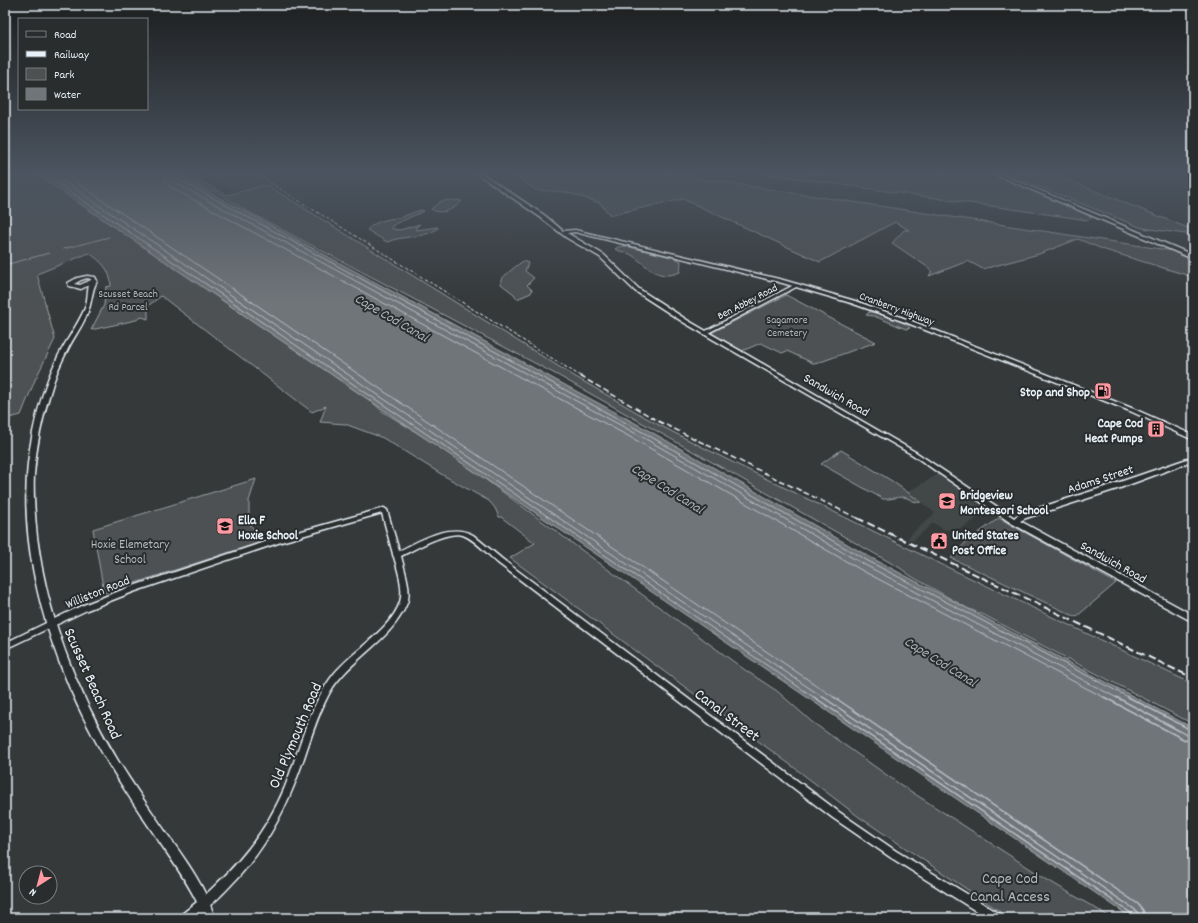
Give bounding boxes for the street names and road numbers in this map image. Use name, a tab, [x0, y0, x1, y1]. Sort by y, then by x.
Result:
street label: Ben Abbey Road	[715, 281, 781, 325]
street label: Cranberry Highway	[857, 289, 937, 331]
street label: Sandwich Road	[799, 370, 872, 423]
street label: Adams Street	[1065, 461, 1136, 500]
street label: Sandwich Road	[1076, 537, 1149, 589]
street label: Williston Road	[63, 572, 133, 615]
street label: Scusset Beach Road	[57, 625, 127, 743]
street label: Old Plymouth Road	[264, 679, 329, 793]
street label: Canal Street	[689, 684, 764, 748]

